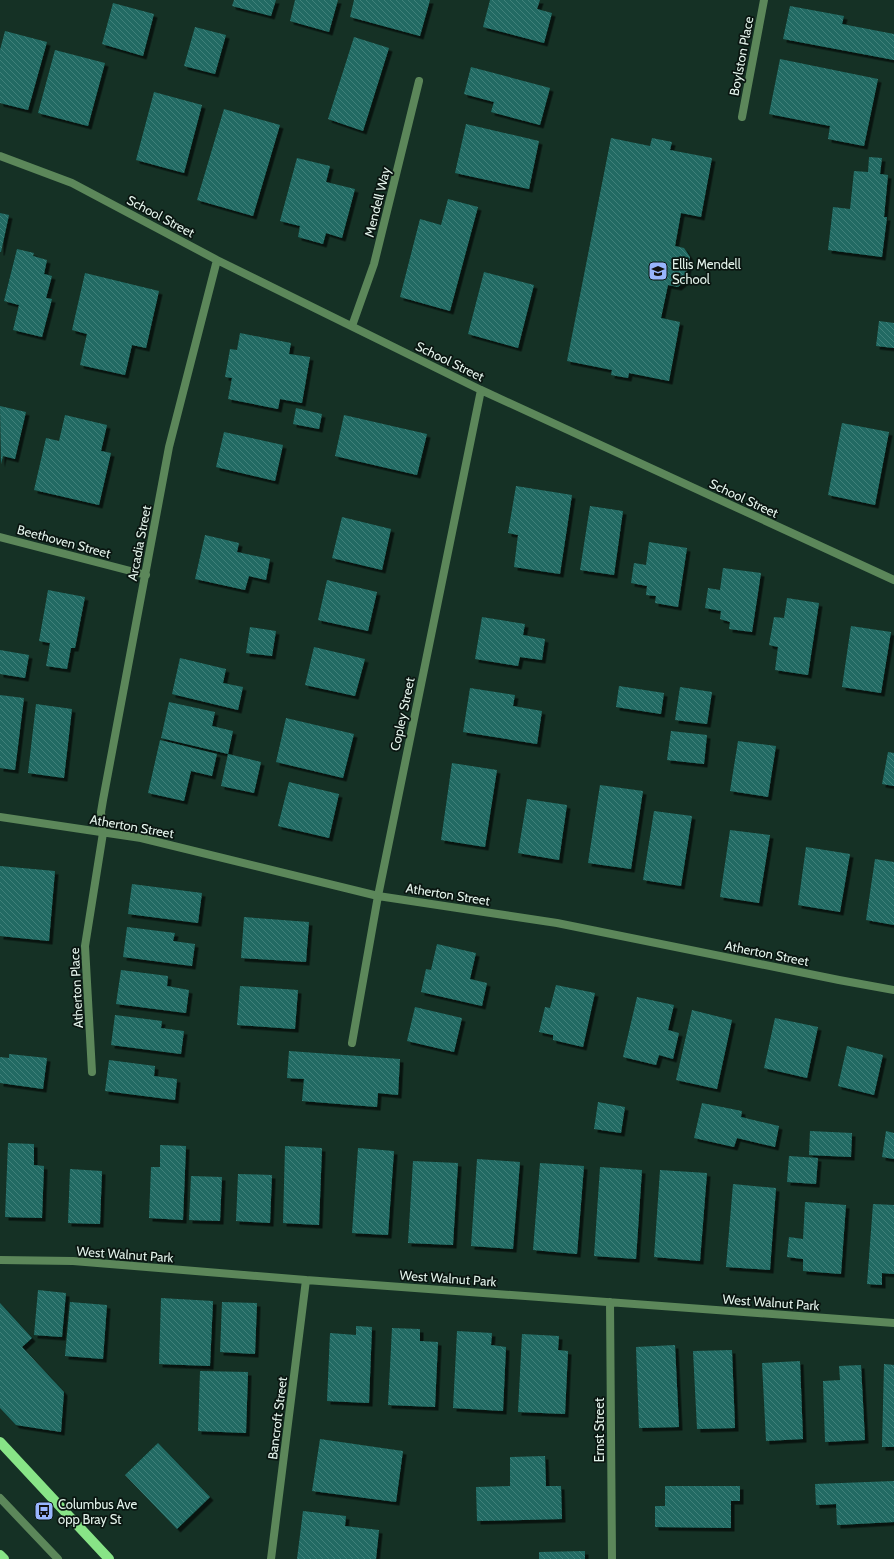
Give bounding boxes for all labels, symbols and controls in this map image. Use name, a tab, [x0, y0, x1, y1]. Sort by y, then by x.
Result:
street label: Boylston Place	[725, 15, 757, 97]
street label: Mendell Way	[361, 165, 394, 239]
street label: School Street	[124, 192, 198, 241]
place label: Ellis Mendell School	[672, 256, 741, 287]
school or university icon: Ellis Mendell School	[647, 260, 669, 282]
street label: School Street	[413, 338, 487, 385]
street label: School Street	[707, 475, 782, 521]
street label: Arcadia Street	[124, 503, 154, 582]
street label: Beethoven Street	[16, 521, 113, 561]
street label: Copley Street	[386, 675, 418, 752]
street label: Atherton Street	[89, 811, 176, 841]
street label: Atherton Street	[405, 879, 492, 909]
street label: Atherton Street	[724, 937, 811, 969]
street label: Atherton Place	[66, 947, 86, 1029]
street label: West Walnut Park	[76, 1243, 174, 1265]
street label: West Walnut Park	[399, 1267, 497, 1289]
street label: West Walnut Park	[722, 1291, 820, 1313]
street label: Bancroft Street	[264, 1375, 290, 1460]
street label: Ernst Street	[591, 1397, 607, 1462]
place label: Columbus Ave opp Bray St	[58, 1496, 137, 1527]
bus stop icon: Columbus Ave opp Bray St	[33, 1500, 55, 1522]

